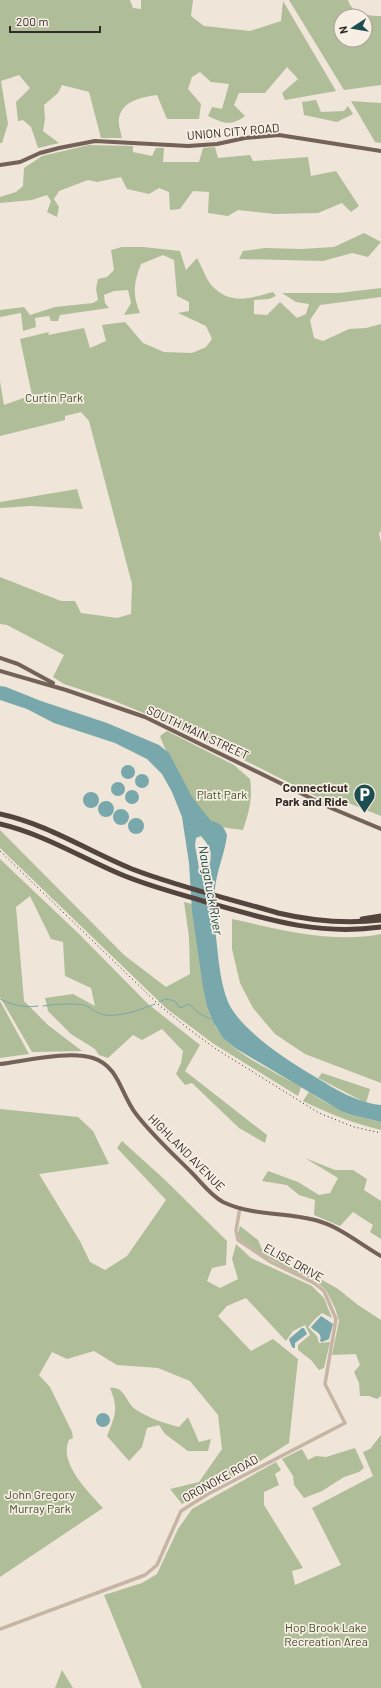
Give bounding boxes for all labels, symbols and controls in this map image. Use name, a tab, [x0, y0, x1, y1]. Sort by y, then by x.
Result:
scale bar	[10, 8, 100, 34]
north arrow	[333, 8, 373, 48]
text: 200 m	[16, 14, 48, 28]
text: N	[336, 25, 350, 35]
street label: UNION CITY ROAD	[186, 120, 280, 142]
park label: Curtin Park	[25, 390, 83, 404]
street label: SOUTH MAIN STREET	[145, 702, 251, 762]
place label: Connecticut Park and Ride	[275, 780, 348, 808]
parking icon: Connecticut Park and Ride	[351, 781, 377, 814]
park label: Platt Park	[197, 787, 247, 801]
water label: Naugatuck River	[195, 844, 227, 936]
street label: HIGHLAND AVENUE	[146, 1111, 228, 1193]
street label: ELISE DRIVE	[262, 1240, 326, 1284]
street label: ORONOKE ROAD	[180, 1451, 260, 1505]
park label: John Gregory Murray Park	[5, 1487, 75, 1515]
park label: Hop Brook Lake Recreation Area	[284, 1620, 368, 1648]

